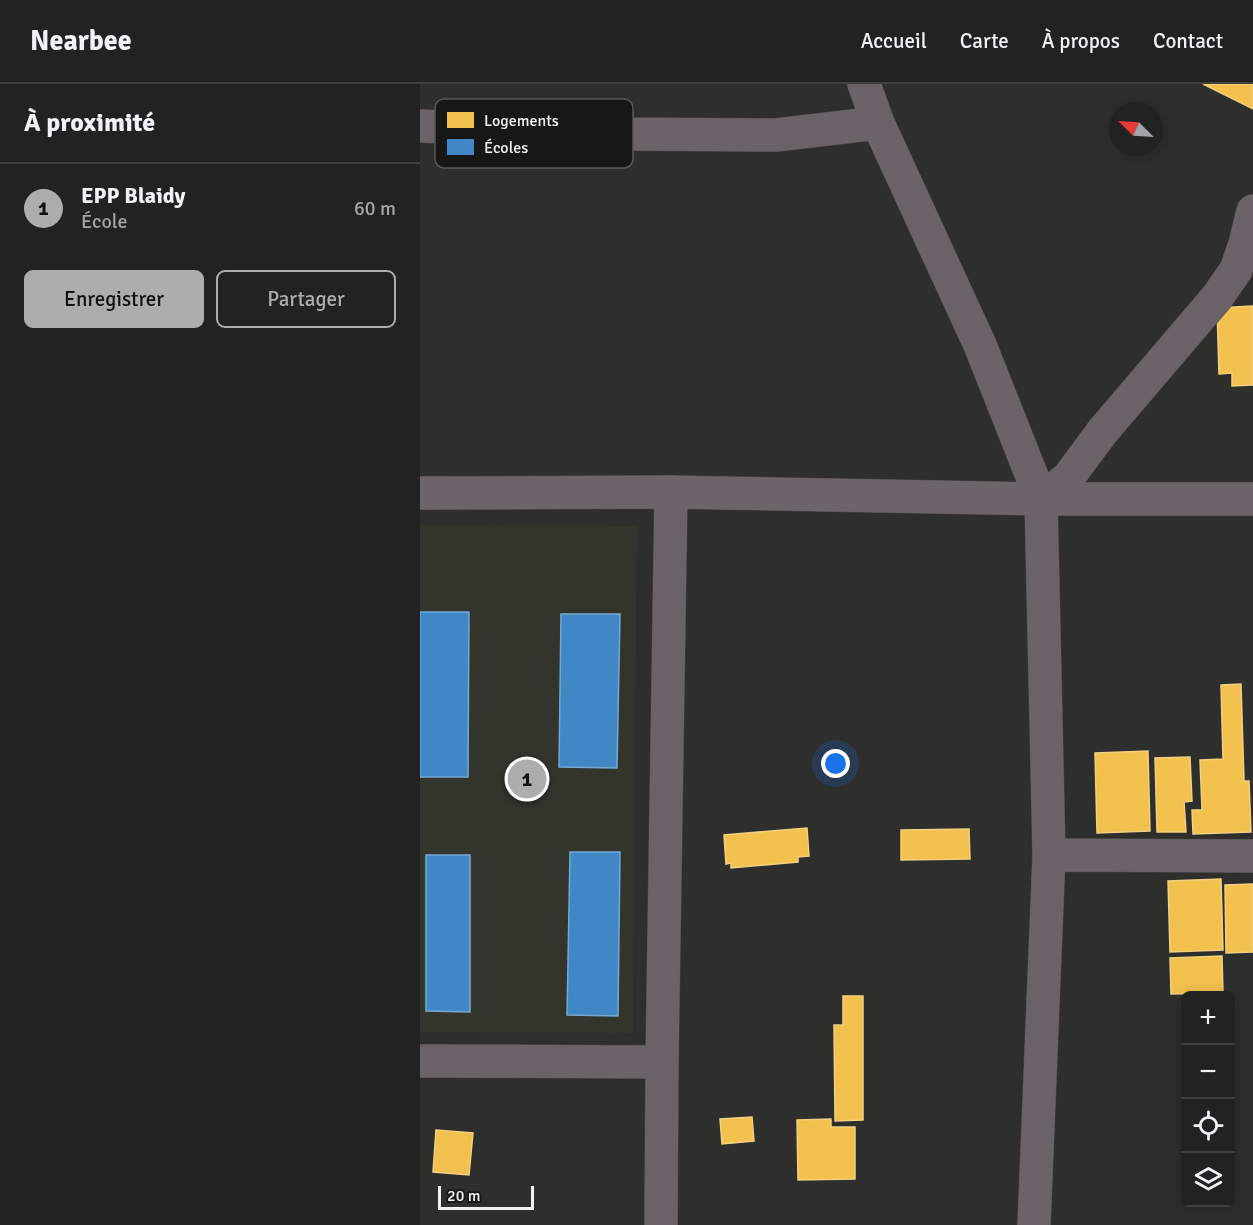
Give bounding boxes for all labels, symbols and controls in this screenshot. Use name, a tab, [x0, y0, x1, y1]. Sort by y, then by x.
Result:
text: Nearbee	[30, 24, 132, 58]
text: Accueil	[861, 28, 927, 54]
text: Carte	[960, 28, 1009, 54]
text: À propos	[1042, 28, 1120, 54]
text: Contact	[1153, 28, 1223, 54]
legend	[435, 99, 633, 168]
north arrow	[1109, 102, 1163, 156]
text: À proximité	[24, 107, 155, 139]
text: Logements	[484, 111, 559, 131]
text: Écoles	[484, 138, 528, 158]
text: EPP Blaidy	[81, 182, 186, 209]
text: 1	[38, 196, 49, 221]
text: 60 m	[354, 196, 396, 221]
text: École	[81, 209, 128, 234]
button: Enregistrer	[24, 270, 204, 328]
button: Partager	[216, 270, 396, 328]
your location	[821, 749, 850, 778]
pin: 1	[508, 756, 546, 802]
map controls	[1181, 991, 1235, 1207]
button: +	[1181, 991, 1235, 1045]
button: −	[1181, 1045, 1235, 1099]
button: locate	[1181, 1099, 1235, 1153]
button: layers	[1181, 1153, 1235, 1207]
scale bar	[438, 1183, 534, 1210]
text: 20 m	[447, 1186, 481, 1206]

